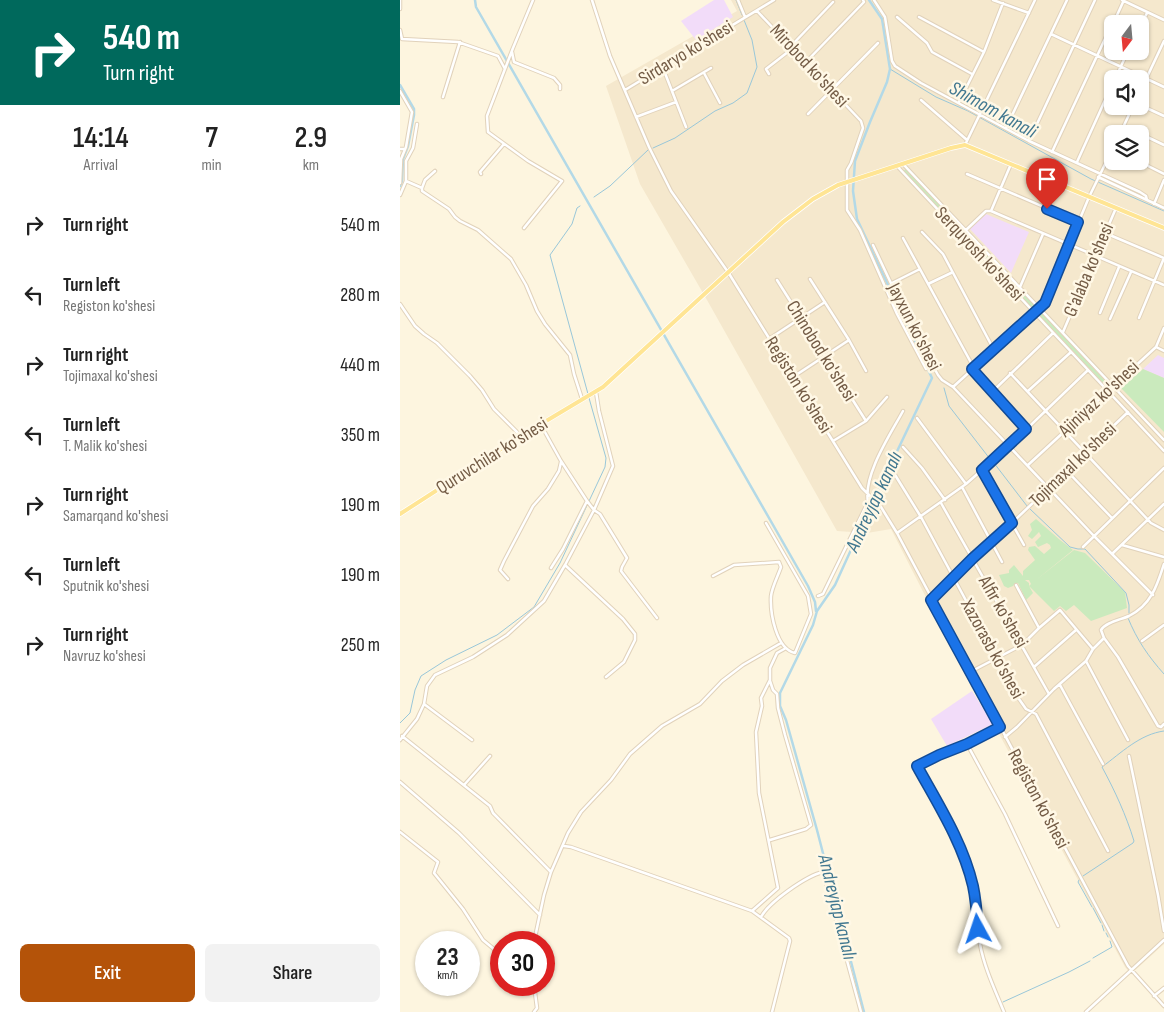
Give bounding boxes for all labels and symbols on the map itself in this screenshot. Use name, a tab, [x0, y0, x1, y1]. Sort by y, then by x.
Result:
north arrow	[1104, 15, 1149, 60]
street label: Sirdaryo ko'shesi	[634, 16, 738, 90]
street label: Mirobod ko'shesi	[765, 20, 853, 112]
water label: Shimom kanali	[945, 76, 1042, 144]
pin	[1026, 158, 1068, 209]
street label: Serquyosh ko'shesi	[929, 202, 1029, 306]
street label: G'alaba ko'shesi	[1059, 220, 1119, 320]
street label: Jayxun ko'shesi	[882, 278, 946, 375]
street label: Chinobod ko'shesi	[781, 296, 861, 406]
street label: Registon ko'shesi	[759, 332, 837, 438]
street label: Ajiniyaz ko'shesi	[1053, 356, 1144, 443]
street label: Quruvchilar ko'shesi	[432, 413, 552, 499]
street label: Tojimaxal ko'shesi	[1025, 418, 1121, 512]
water label: Andreyjap kanalı	[840, 448, 908, 557]
street label: Alfir ko'shesi	[973, 571, 1033, 652]
street label: Xazorasb ko'shesi	[955, 594, 1029, 703]
street label: Registon ko'shesi	[1002, 745, 1074, 853]
water label: Andreyjap kanalı	[812, 851, 862, 962]
position arrow	[951, 902, 1003, 954]
speed limit sign: 30	[490, 931, 555, 996]

